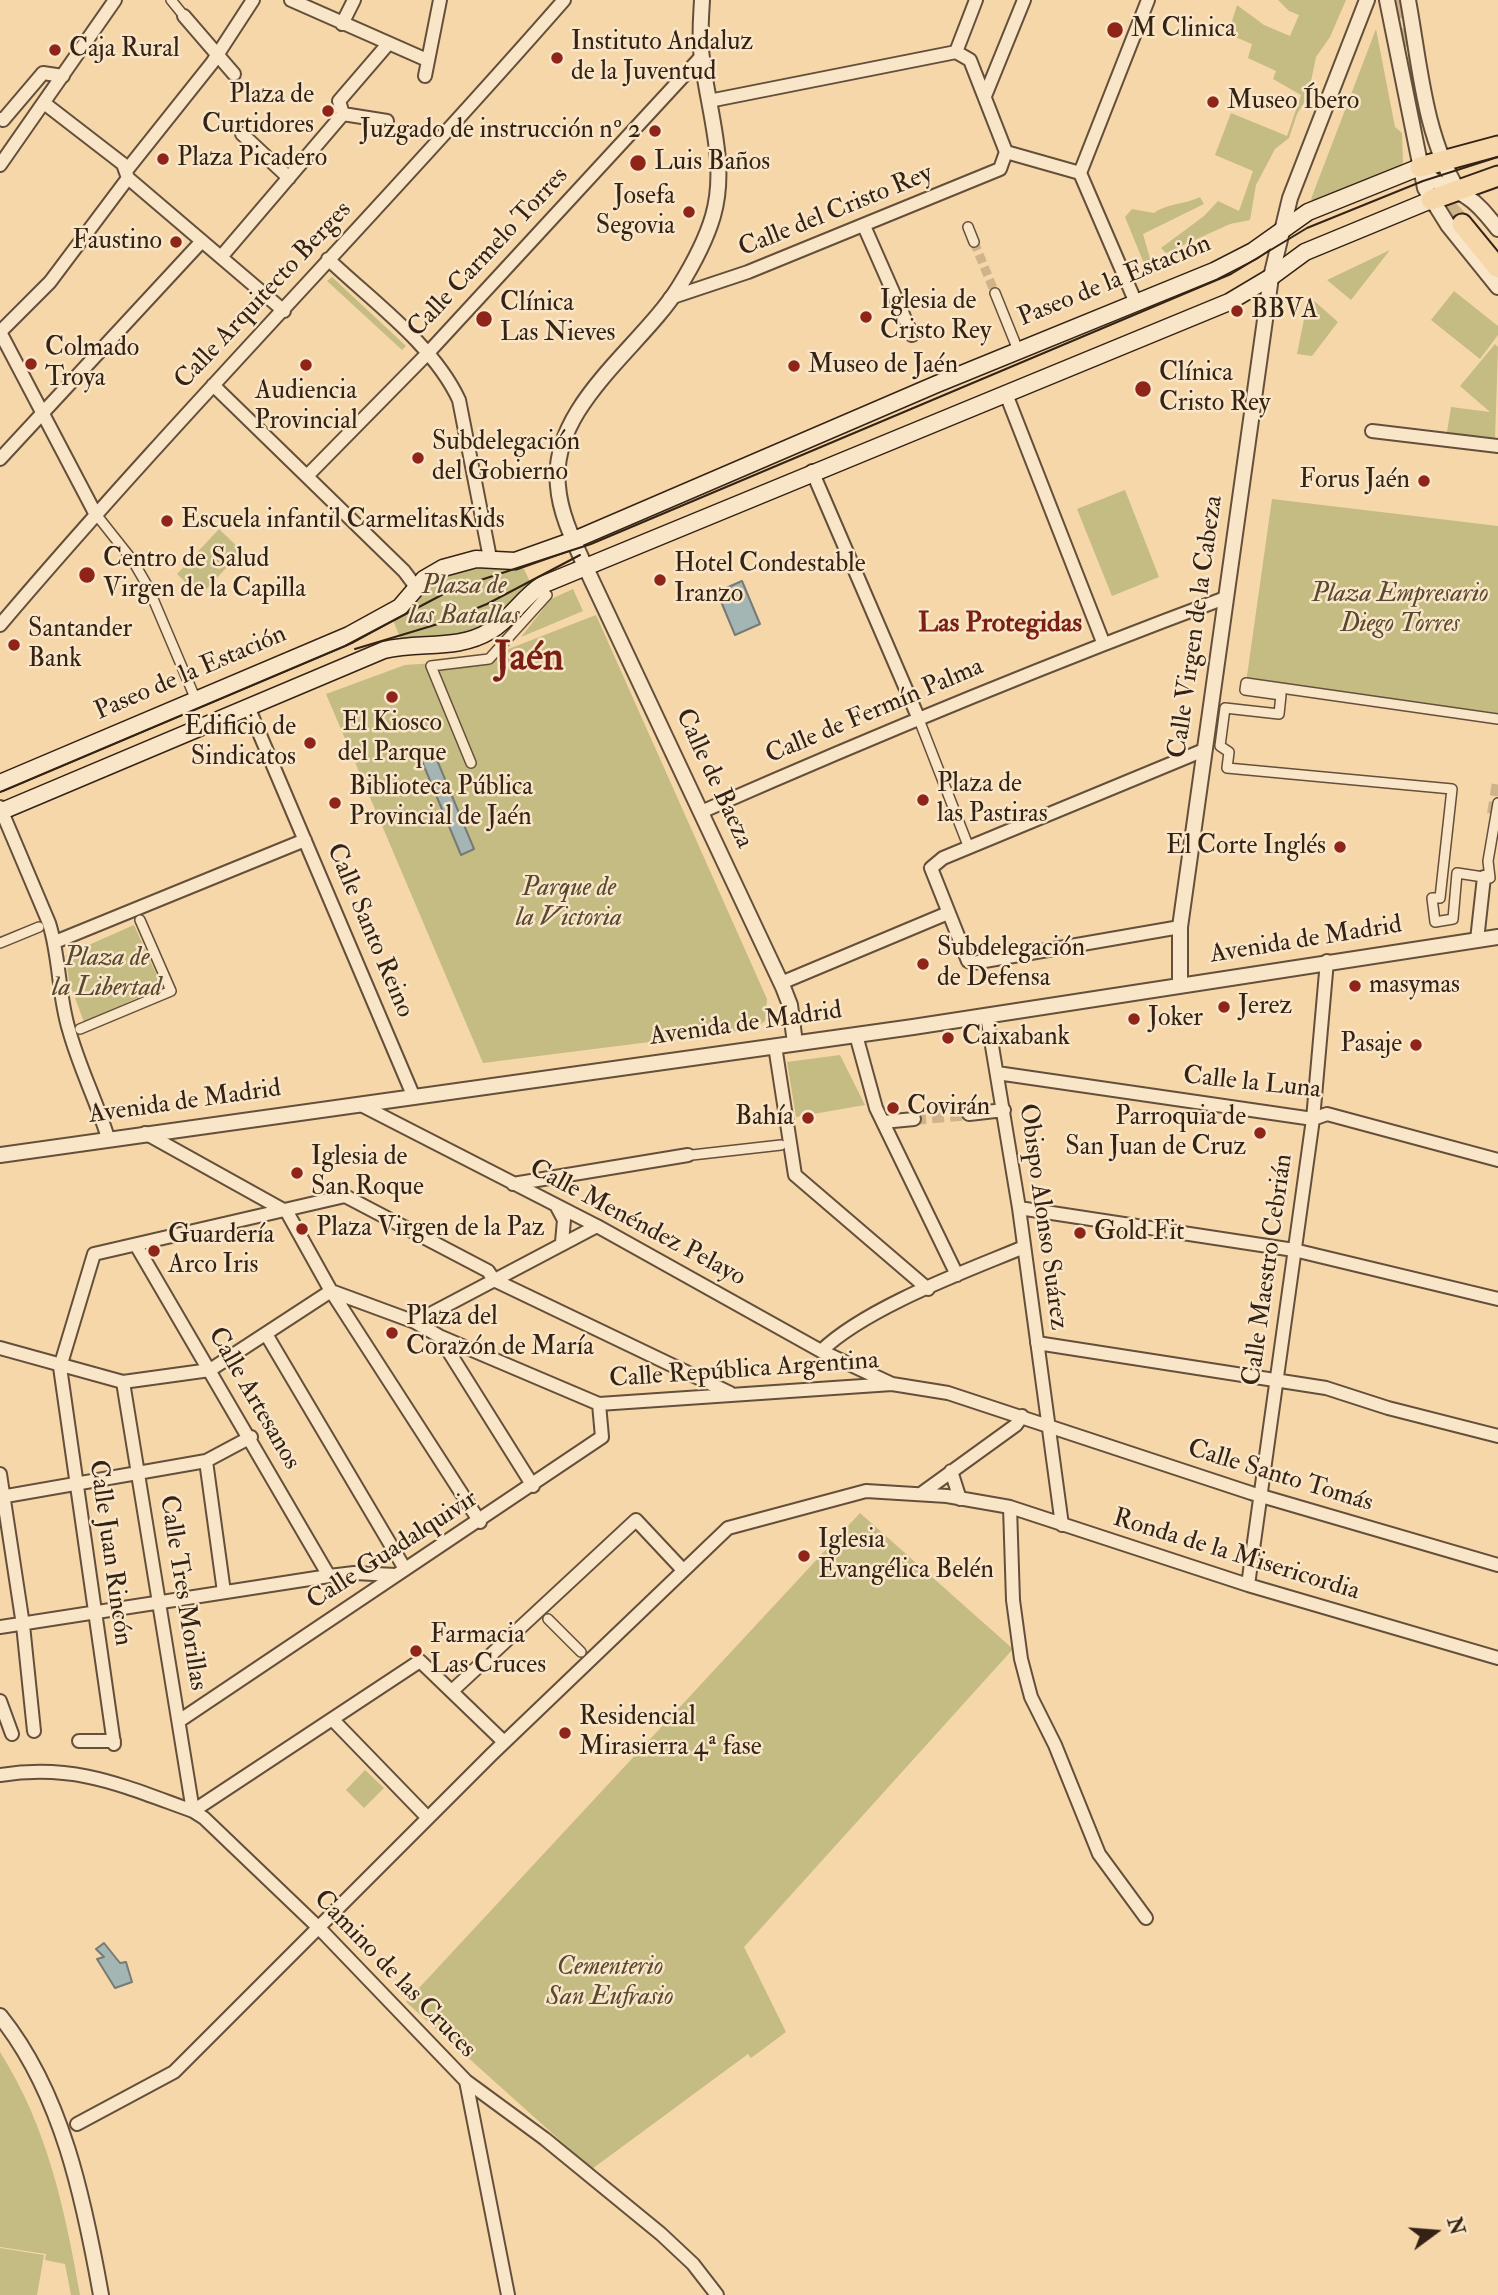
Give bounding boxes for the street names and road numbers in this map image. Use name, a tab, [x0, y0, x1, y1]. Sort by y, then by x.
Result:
street label: Calle del Cristo Rey	[734, 159, 938, 265]
street label: Calle Carmelo Torres	[402, 161, 576, 345]
street label: Calle Arquitecto Berges	[169, 196, 359, 396]
street label: Paseo de la Estación	[1014, 229, 1216, 335]
street label: Calle Virgen de la Cabeza	[1163, 494, 1231, 760]
street label: Paseo de la Estación	[91, 620, 291, 728]
street label: Calle de Fermín Palma	[762, 652, 988, 772]
street label: Calle de Baeza	[667, 704, 759, 854]
street label: Calle Santo Reino	[318, 839, 420, 1023]
street label: Avenida de Madrid	[1208, 910, 1404, 972]
street label: Avenida de Madrid	[648, 996, 844, 1054]
street label: Calle la Luna	[1182, 1061, 1322, 1107]
street label: Avenida de Madrid	[87, 1074, 283, 1132]
street label: Obispo Alonso Suárez	[1011, 1102, 1073, 1332]
street label: Calle Maestro Cebrián	[1237, 1152, 1301, 1388]
street label: Calle Menéndez Pelayo	[524, 1154, 750, 1294]
street label: Calle Artesanos	[200, 1322, 306, 1476]
street label: Calle República Argentina	[608, 1346, 880, 1396]
street label: Calle Santo Tomás	[1184, 1434, 1376, 1520]
street label: Calle Juan Rincón	[81, 1458, 137, 1648]
street label: Calle Guadalquivir	[302, 1484, 484, 1618]
street label: Calle Tres Morillas	[151, 1493, 213, 1693]
street label: Ronda de la Misericordia	[1109, 1504, 1363, 1608]
street label: Camino de las Cruces	[306, 1885, 482, 2065]

